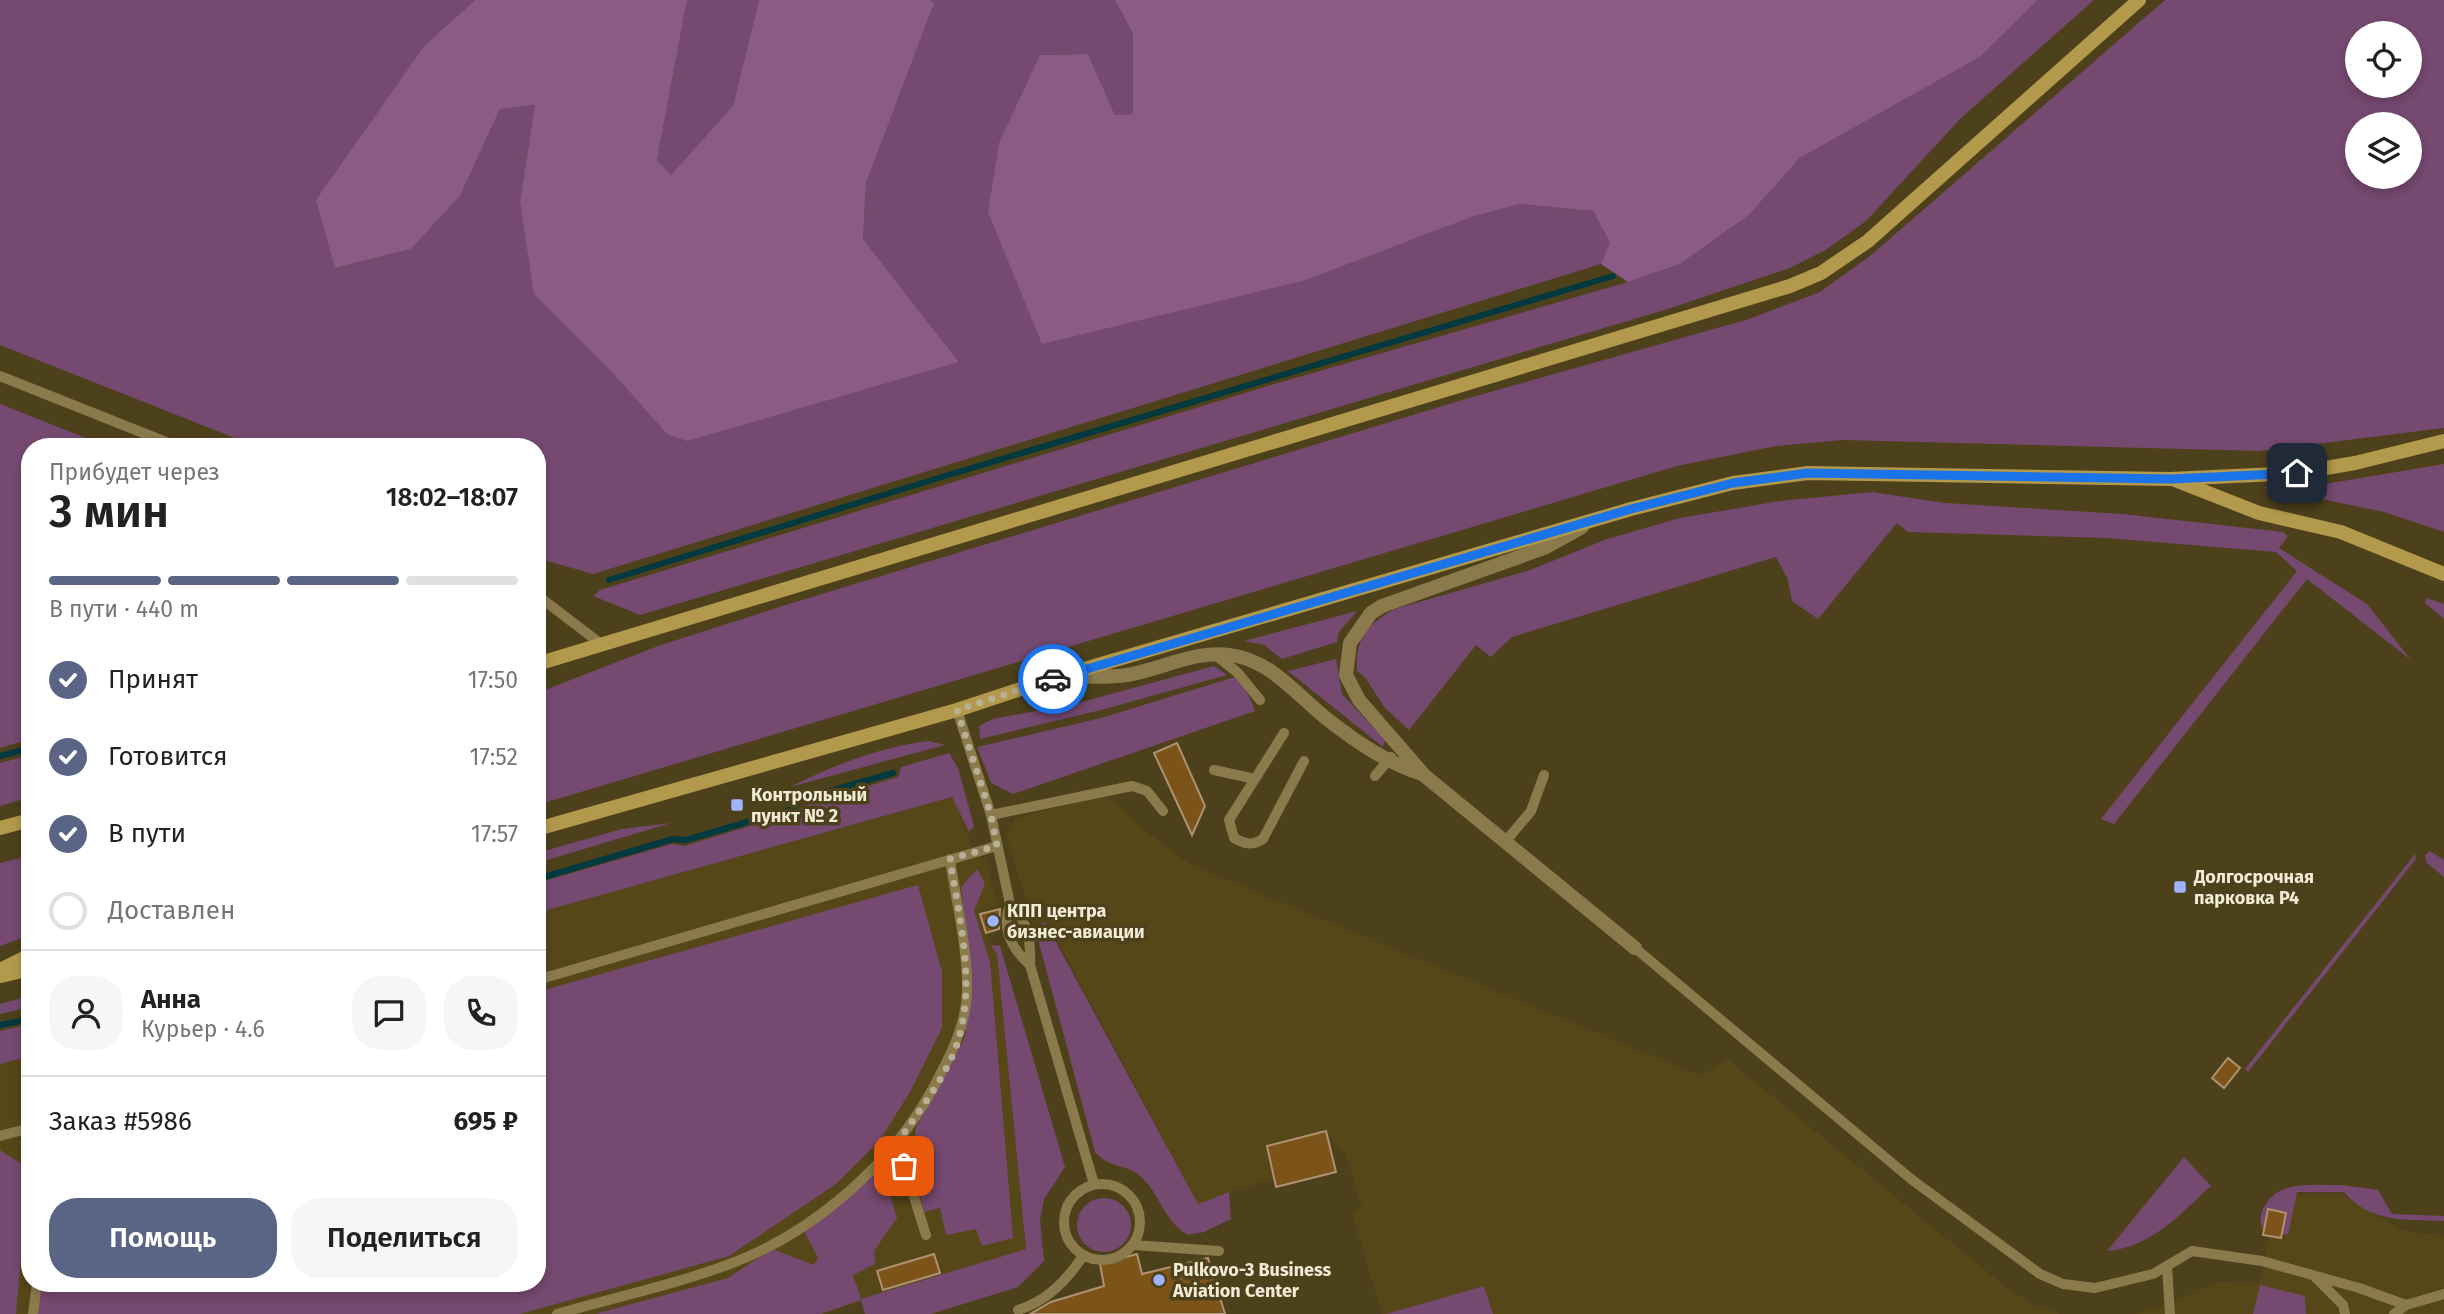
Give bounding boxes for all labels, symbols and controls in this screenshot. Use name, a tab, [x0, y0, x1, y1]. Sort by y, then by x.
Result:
map controls	[2345, 21, 2422, 189]
button: locate	[2345, 21, 2422, 98]
button: layers	[2345, 112, 2422, 189]
pin	[2267, 443, 2327, 503]
icon: home	[2278, 454, 2316, 492]
text: Прибудет через	[49, 458, 220, 486]
text: 18:02–18:07	[386, 482, 518, 513]
text: 3 мин	[49, 484, 169, 539]
text: В пути · 440 m	[49, 595, 199, 623]
courier	[1018, 644, 1088, 714]
icon: car	[1034, 660, 1072, 698]
icon: check	[49, 661, 87, 699]
text: Принят	[108, 664, 198, 695]
text: 17:50	[468, 666, 518, 694]
icon: check	[49, 738, 87, 776]
text: Готовится	[108, 741, 228, 772]
text: 17:52	[470, 743, 518, 771]
place label: Контрольный пункт № 2	[751, 784, 867, 827]
marker: Контрольный пункт № 2	[729, 797, 745, 813]
icon: check	[49, 815, 87, 853]
text: В пути	[108, 818, 186, 849]
text: 17:57	[471, 820, 518, 848]
place label: Долгосрочная парковка P4	[2193, 866, 2314, 909]
marker: Долгосрочная парковка P4	[2172, 879, 2188, 895]
text: Доставлен	[108, 895, 235, 926]
place label: КПП центра бизнес-авиации	[1007, 900, 1145, 943]
marker: КПП центра бизнес-авиации	[985, 913, 1001, 929]
button: person	[49, 976, 123, 1050]
button: chat	[352, 976, 426, 1050]
button: phone	[444, 976, 518, 1050]
text: Анна	[141, 984, 201, 1015]
text: Курьер · 4.6	[141, 1015, 265, 1043]
text: Заказ #5986	[49, 1106, 192, 1137]
text: 695 ₽	[454, 1106, 518, 1137]
pin	[874, 1136, 934, 1196]
icon: bag	[885, 1147, 923, 1185]
button: Помощь	[49, 1198, 277, 1278]
button: Поделиться	[291, 1198, 518, 1278]
place label: Pulkovo-3 Business Aviation Center	[1172, 1259, 1332, 1302]
marker: Pulkovo-3 Business Aviation Center	[1151, 1272, 1167, 1288]

